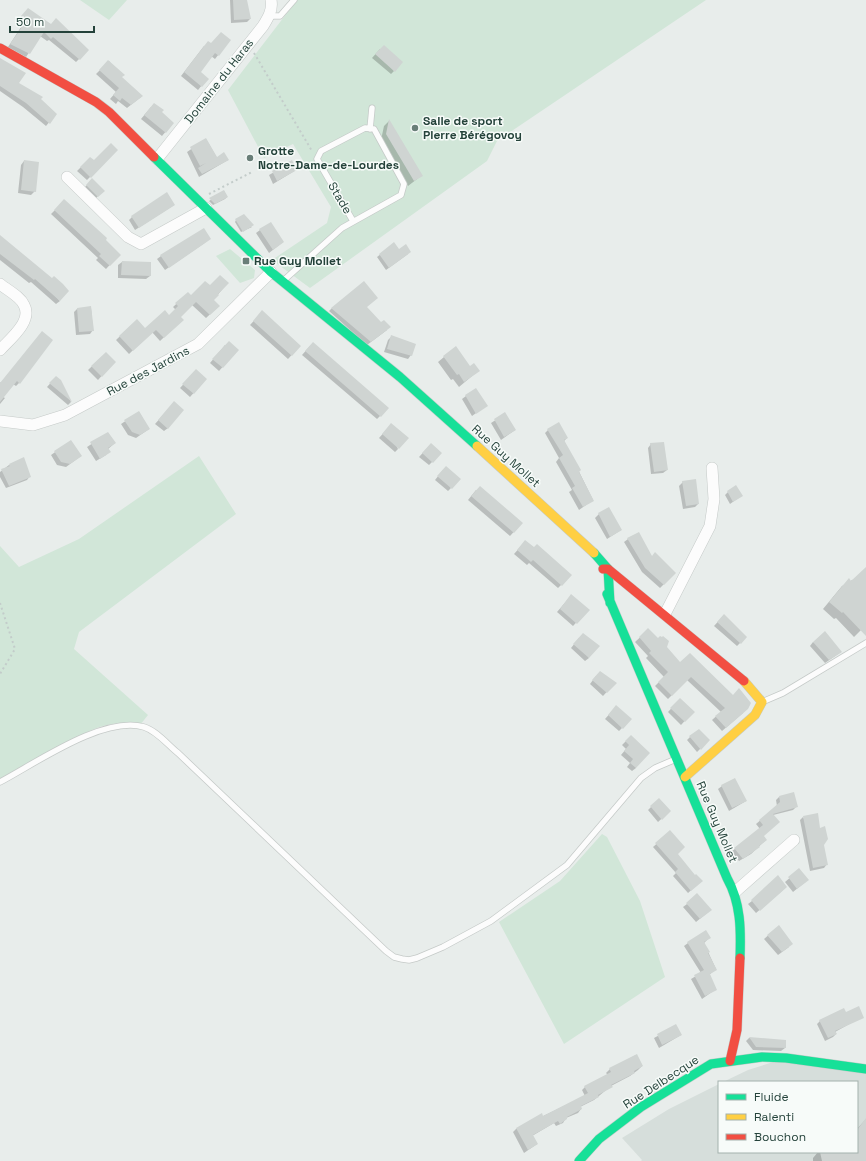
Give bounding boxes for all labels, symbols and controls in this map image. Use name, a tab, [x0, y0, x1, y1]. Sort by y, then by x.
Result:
scale bar	[10, 8, 94, 34]
text: 50 m	[16, 14, 44, 30]
street label: Domaine du Haras	[181, 35, 257, 127]
place label: Salle de sport Pierre Bérégovoy	[423, 113, 522, 143]
marker: Salle de sport Pierre Bérégovoy	[410, 123, 420, 133]
place label: Grotte Notre-Dame-de-Lourdes	[258, 143, 399, 173]
marker: Grotte Notre-Dame-de-Lourdes	[245, 153, 255, 163]
street label: Stade	[324, 179, 356, 217]
place label: Rue Guy Mollet	[254, 253, 341, 269]
marker: Rue Guy Mollet	[241, 256, 251, 266]
street label: Rue des Jardins	[104, 342, 192, 400]
street label: Rue Guy Mollet	[468, 421, 544, 491]
street label: Rue Guy Mollet	[693, 779, 741, 865]
street label: Rue Delbecque	[620, 1052, 702, 1112]
legend	[718, 1081, 858, 1153]
text: Fluide	[754, 1089, 789, 1105]
text: Ralenti	[754, 1109, 794, 1125]
text: Bouchon	[754, 1129, 806, 1145]

